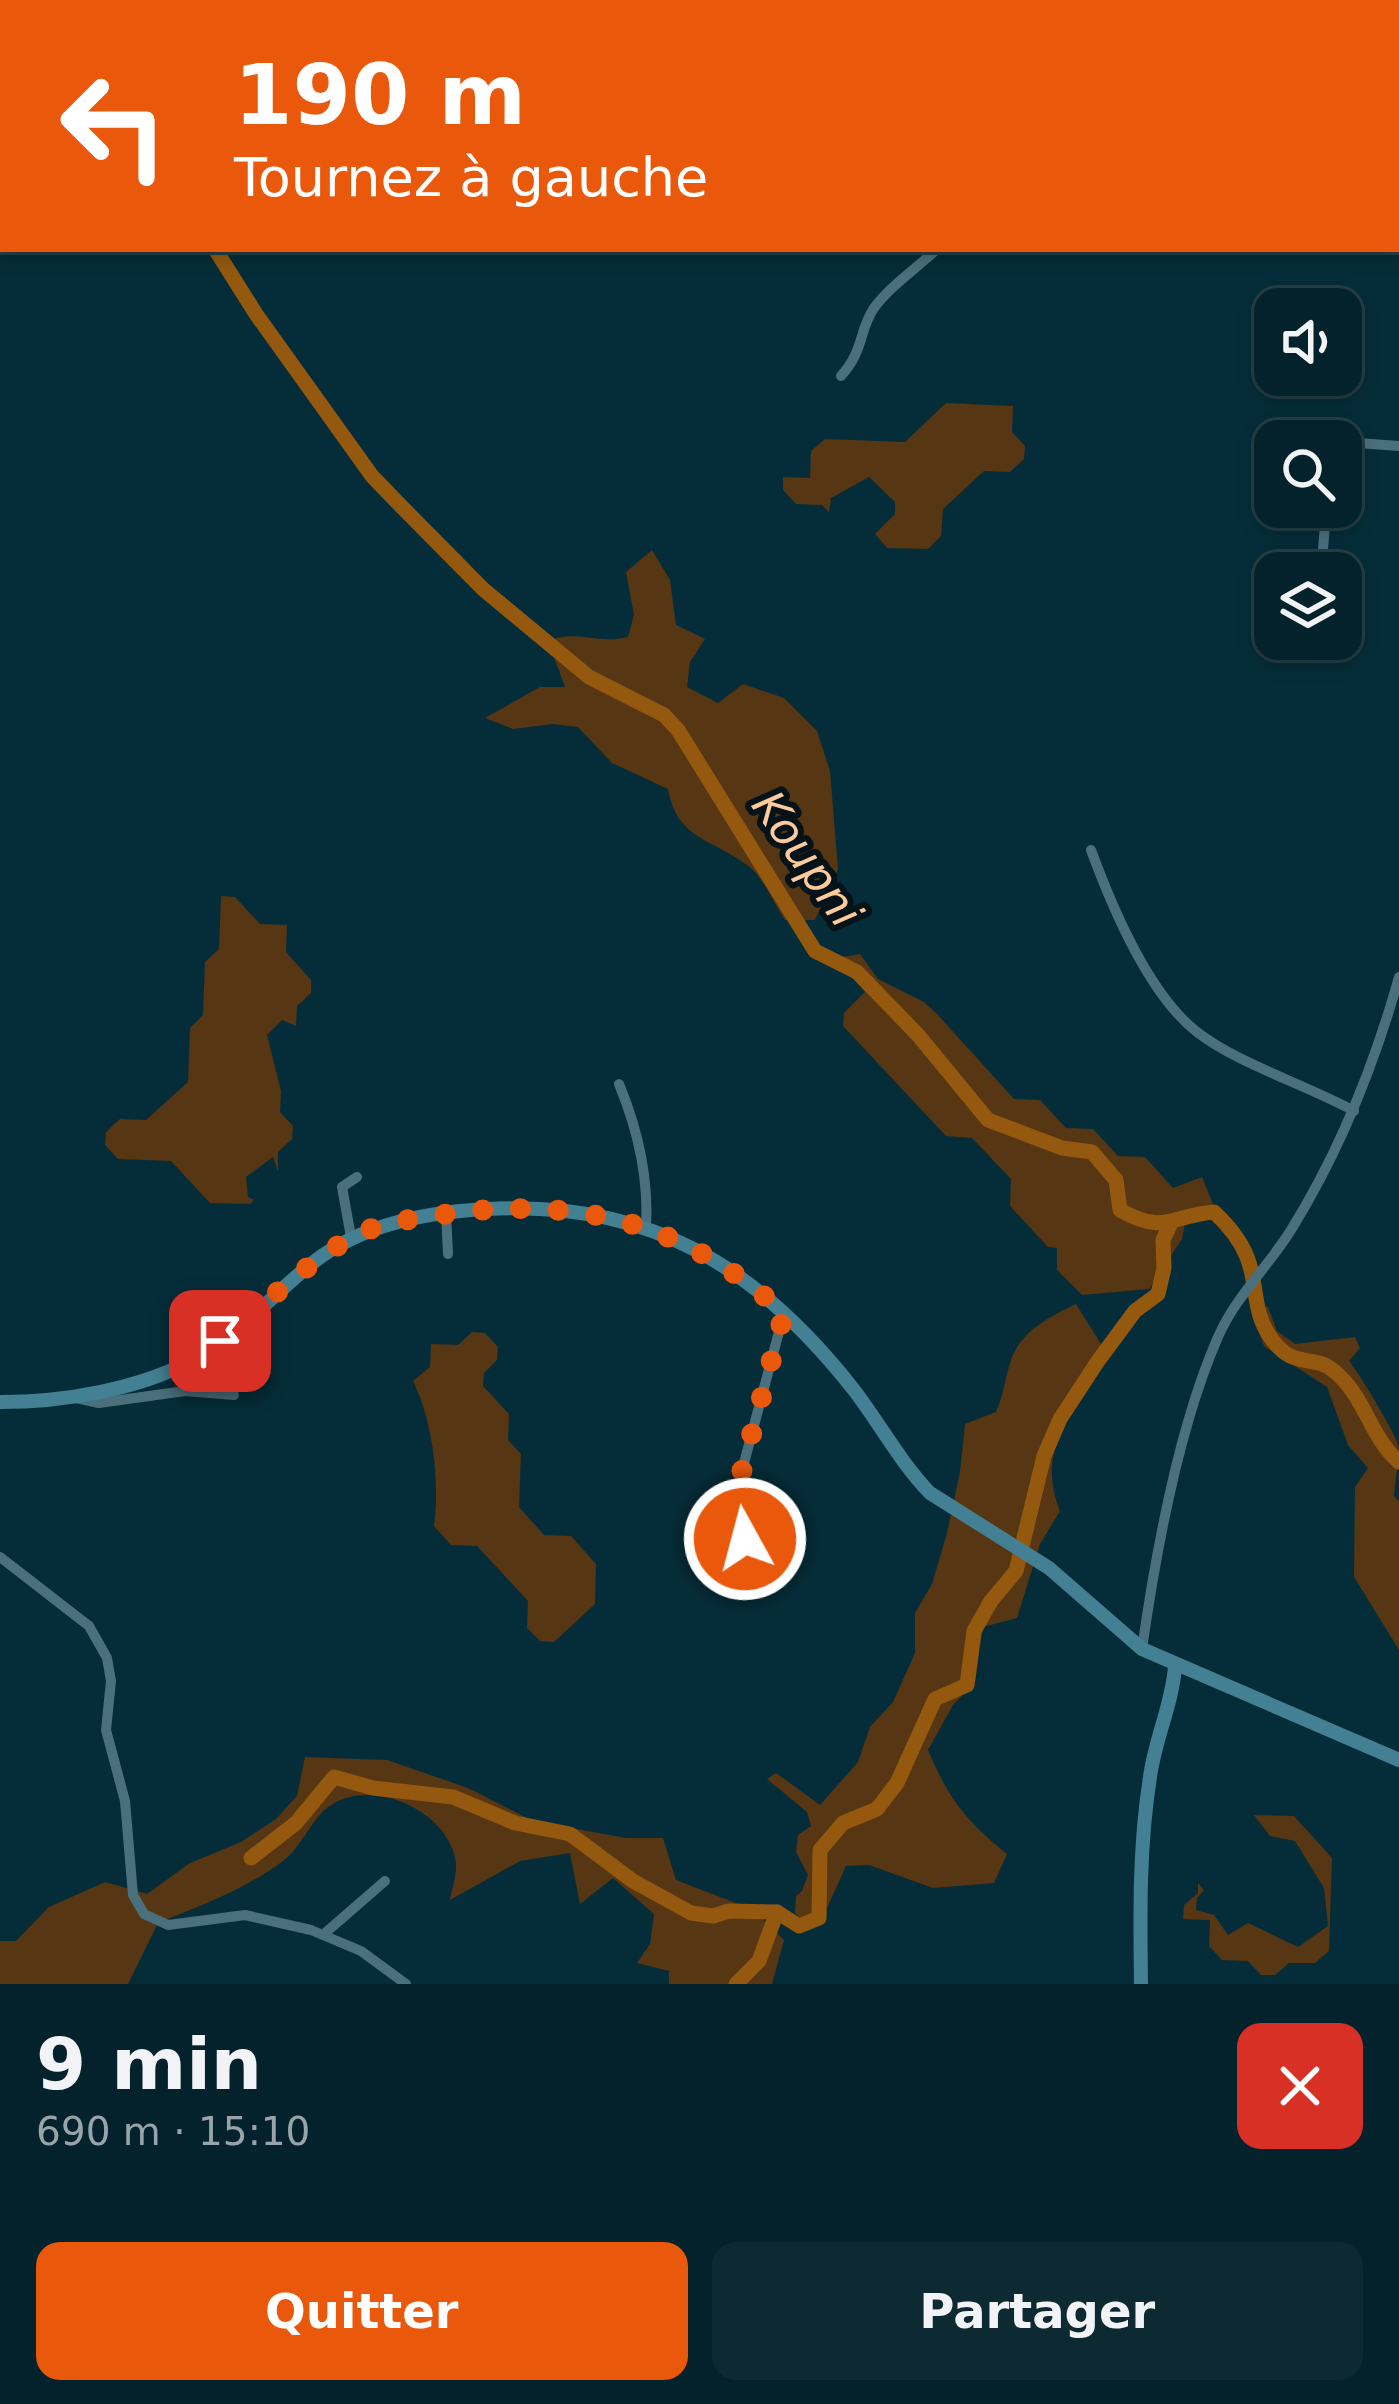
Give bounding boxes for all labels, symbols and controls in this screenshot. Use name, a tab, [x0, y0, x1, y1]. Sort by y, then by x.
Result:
text: 190 m	[234, 46, 526, 144]
icon: left	[36, 48, 192, 204]
text: Tournez à gauche	[234, 146, 708, 209]
map controls	[1254, 288, 1362, 660]
button: sound	[1254, 288, 1362, 396]
button: search	[1254, 420, 1362, 528]
button: layers	[1254, 552, 1362, 660]
water label: Koupni	[741, 781, 873, 937]
pin	[169, 1290, 271, 1392]
icon: arrive	[187, 1308, 253, 1374]
position arrow	[682, 1476, 808, 1602]
text: 9 min	[36, 2022, 262, 2106]
button: close	[1237, 2023, 1363, 2149]
text: 690 m · 15:10	[36, 2109, 310, 2154]
button: Quitter	[36, 2242, 688, 2380]
button: Partager	[712, 2242, 1363, 2380]

